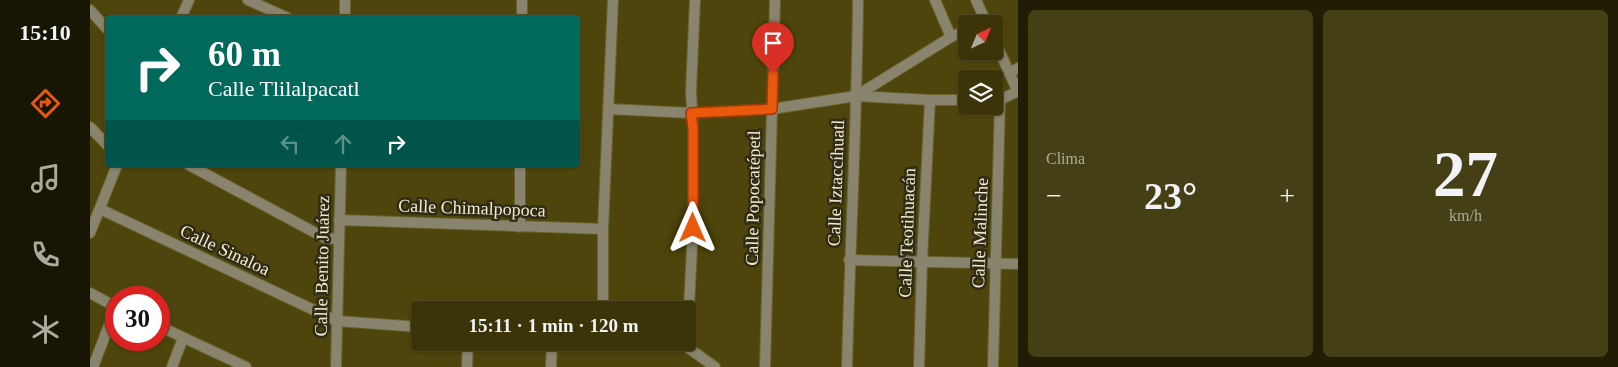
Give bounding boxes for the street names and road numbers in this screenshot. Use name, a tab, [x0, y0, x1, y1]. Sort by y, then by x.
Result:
street label: Calle Iztaccíhuatl	[824, 119, 848, 247]
street label: Calle Popocatépetl	[742, 130, 764, 266]
street label: Calle Teotihuacán	[895, 168, 919, 298]
street label: Calle Malinche	[968, 177, 992, 289]
street label: Calle Benito Juárez	[311, 195, 333, 337]
street label: Calle Chimalpopoca	[398, 195, 546, 221]
street label: Calle Sinaloa	[177, 221, 273, 279]

